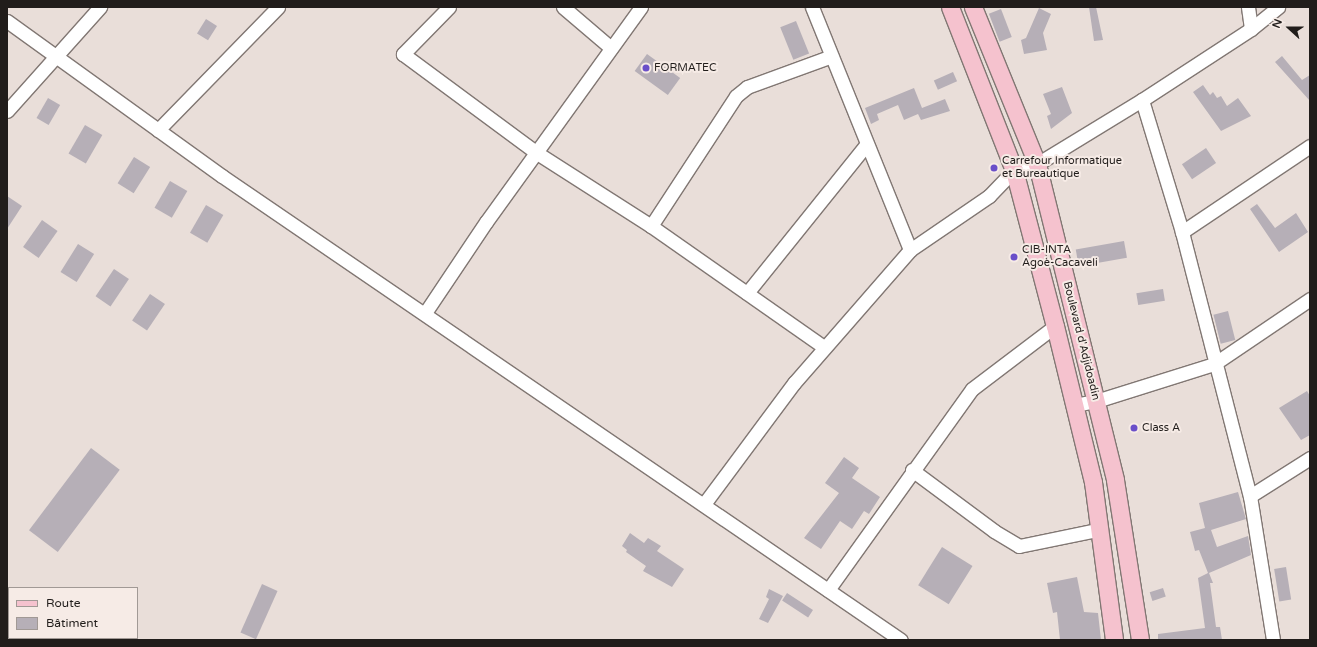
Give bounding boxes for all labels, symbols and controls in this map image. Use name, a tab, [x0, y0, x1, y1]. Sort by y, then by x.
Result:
north arrow	[1269, 8, 1309, 48]
text: N	[1270, 17, 1285, 30]
place label: FORMATEC	[654, 61, 717, 75]
marker: FORMATEC	[641, 63, 651, 73]
place label: Carrefour Informatique et Bureautique	[1002, 155, 1122, 181]
marker: Carrefour Informatique et Bureautique	[989, 163, 999, 173]
place label: CIB-INTA Agoè-Cacaveli	[1022, 244, 1098, 270]
marker: CIB-INTA Agoè-Cacaveli	[1009, 252, 1019, 262]
street label: Boulevard d'Adjidoadin	[1060, 280, 1102, 402]
place label: Class A	[1142, 421, 1180, 435]
marker: Class A	[1129, 423, 1139, 433]
legend	[8, 587, 138, 639]
text: Route	[46, 596, 80, 610]
text: Bâtiment	[46, 616, 98, 630]

